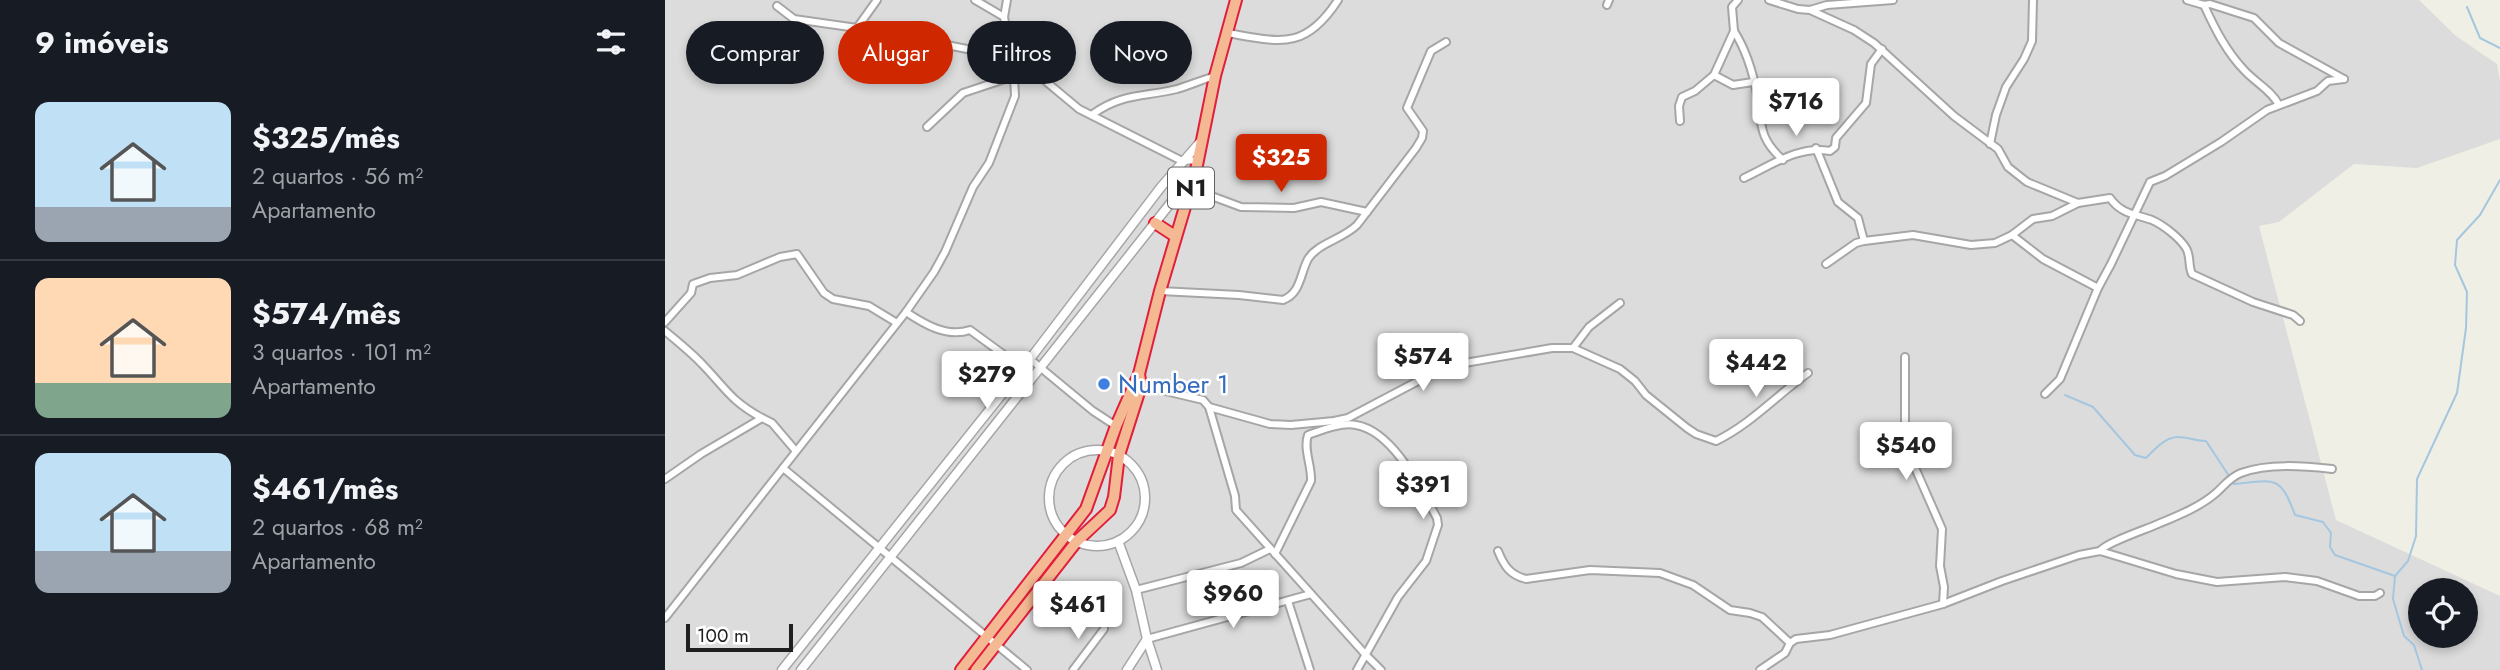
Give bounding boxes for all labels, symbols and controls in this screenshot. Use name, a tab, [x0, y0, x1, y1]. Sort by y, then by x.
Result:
text: 9 imóveis	[35, 21, 169, 64]
chip: Comprar	[686, 21, 824, 84]
chip: Alugar	[838, 21, 953, 84]
chip: Filtros	[967, 21, 1076, 84]
chip: Novo	[1090, 21, 1192, 84]
icon: filters	[592, 23, 630, 61]
pin: $716	[1755, 78, 1837, 138]
text: $716	[1768, 84, 1824, 118]
text: $325/mês	[252, 116, 400, 159]
icon: home	[91, 130, 175, 214]
pin: $325	[1240, 134, 1322, 194]
text: $325	[1252, 140, 1310, 174]
text: 2 quartos · 56 m²	[252, 159, 423, 193]
road number: N1	[1168, 168, 1214, 208]
text: Apartamento	[252, 193, 376, 227]
text: $574/mês	[252, 292, 401, 335]
icon: home	[91, 306, 175, 390]
pin: $574	[1382, 334, 1464, 393]
text: 3 quartos · 101 m²	[252, 335, 431, 369]
text: $574	[1393, 339, 1453, 373]
pin: $442	[1715, 340, 1797, 399]
text: $442	[1725, 345, 1787, 379]
pin: $279	[946, 352, 1028, 411]
text: $279	[958, 357, 1016, 391]
place label: Number 1	[1118, 365, 1229, 403]
text: Apartamento	[252, 369, 376, 403]
marker: Number 1	[1096, 376, 1112, 392]
pin: $540	[1865, 422, 1947, 482]
text: $540	[1876, 428, 1936, 462]
pin: $391	[1382, 462, 1464, 521]
text: $461/mês	[252, 467, 399, 510]
text: $391	[1395, 467, 1451, 501]
icon: home	[91, 481, 175, 565]
text: 2 quartos · 68 m²	[252, 510, 423, 544]
text: Apartamento	[252, 544, 376, 578]
pin: $960	[1192, 570, 1274, 630]
text: $960	[1203, 576, 1263, 610]
map controls	[2408, 578, 2478, 648]
button: locate	[2408, 578, 2478, 648]
pin: $461	[1037, 582, 1119, 641]
text: $461	[1049, 587, 1107, 621]
scale bar	[686, 621, 793, 653]
text: 100 m	[697, 622, 749, 649]

